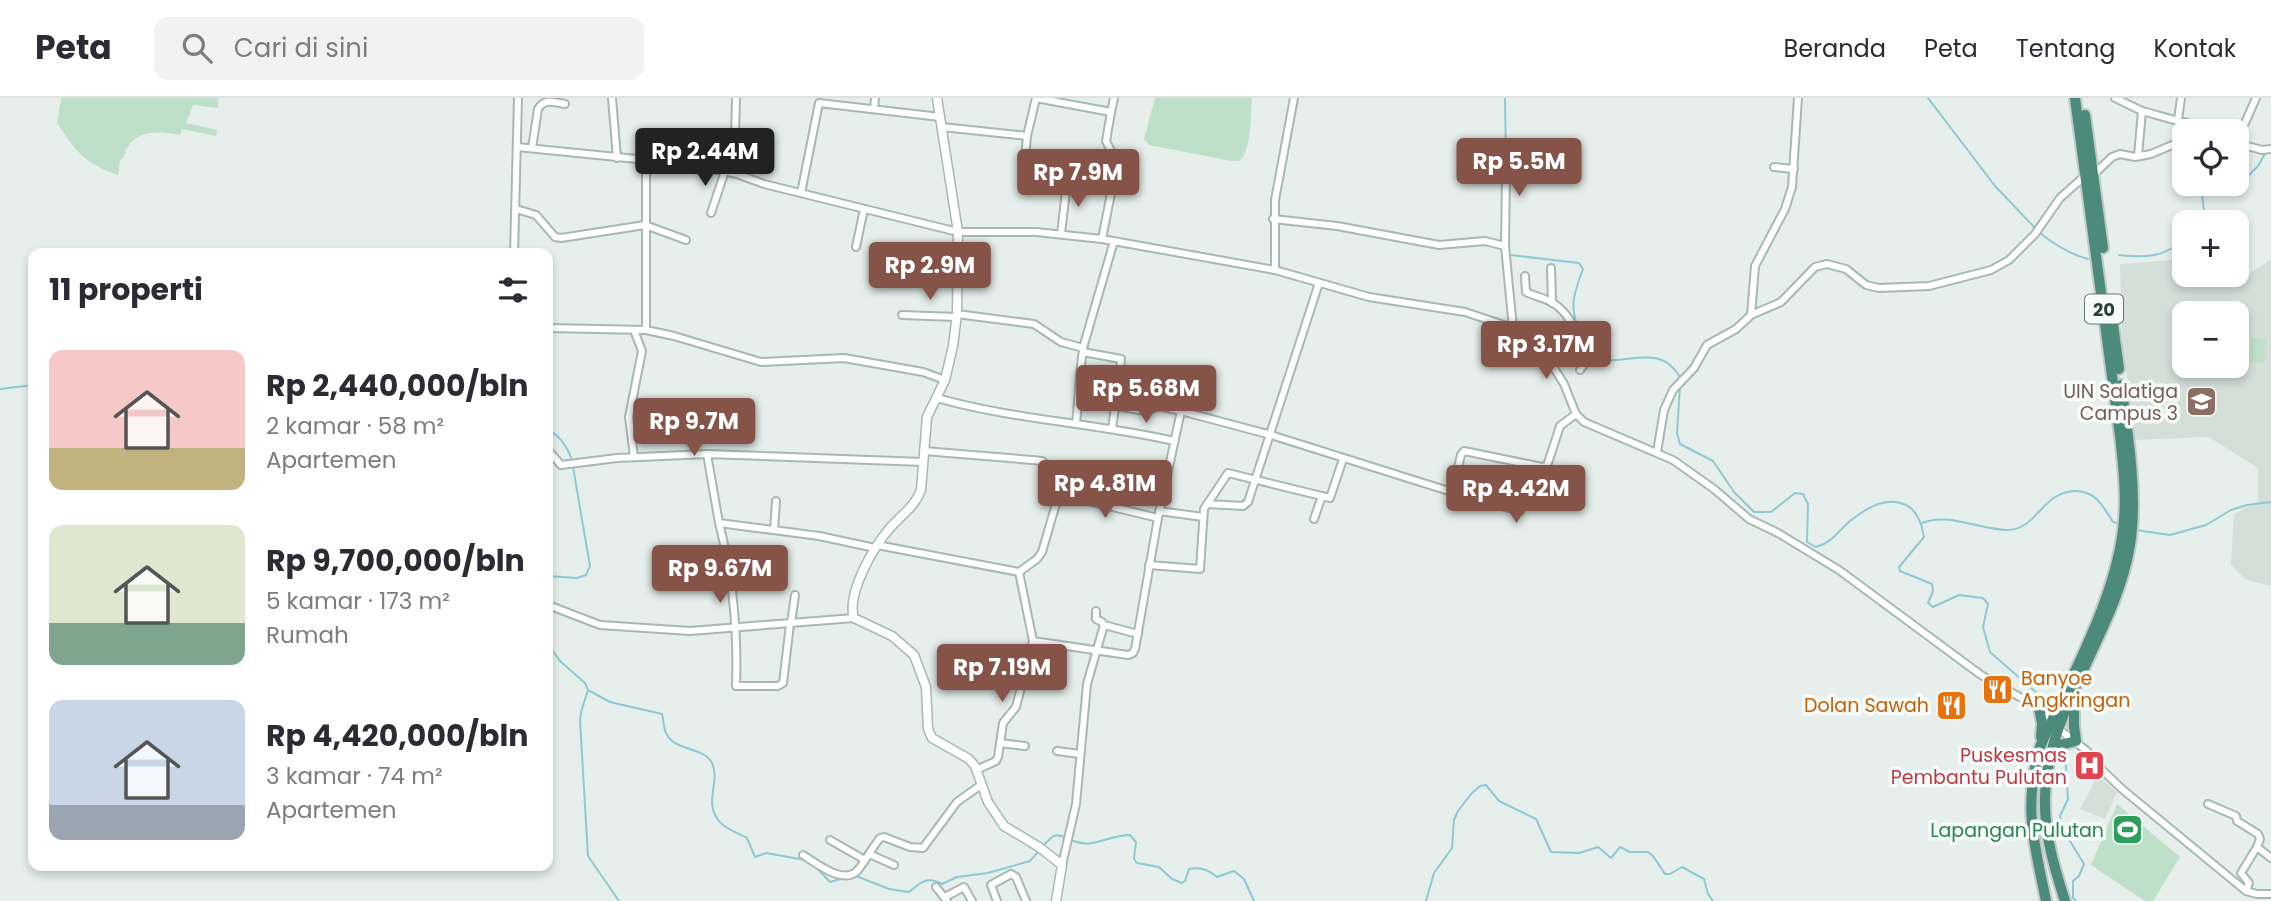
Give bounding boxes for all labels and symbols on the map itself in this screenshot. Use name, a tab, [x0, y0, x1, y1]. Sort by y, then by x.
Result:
pin: Rp 2.44M	[633, 129, 777, 188]
pin: Rp 5.5M	[1454, 139, 1584, 198]
pin: Rp 7.9M	[1013, 150, 1143, 209]
pin: Rp 2.9M	[865, 242, 995, 302]
road number: 20	[2085, 294, 2123, 324]
pin: Rp 3.17M	[1474, 322, 1618, 381]
pin: Rp 5.68M	[1074, 366, 1218, 425]
place label: UIN Salatiga Campus 3	[2063, 378, 2178, 427]
school or university icon: UIN Salatiga Campus 3	[2184, 385, 2218, 419]
pin: Rp 9.7M	[629, 398, 759, 458]
pin: Rp 4.81M	[1033, 460, 1177, 520]
pin: Rp 4.42M	[1444, 466, 1588, 525]
pin: Rp 9.67M	[648, 546, 792, 605]
pin: Rp 7.19M	[930, 644, 1074, 704]
place label: Banyoe Angkringan	[2021, 665, 2130, 714]
restaurant icon: Banyoe Angkringan	[1981, 672, 2015, 706]
restaurant icon: Dolan Sawah	[1935, 688, 1969, 722]
place label: Dolan Sawah	[1804, 692, 1929, 719]
place label: Puskesmas Pembantu Pulutan	[1891, 742, 2067, 791]
hospital icon: Puskesmas Pembantu Pulutan	[2073, 749, 2107, 783]
sports icon: Lapangan Pulutan	[2110, 813, 2144, 847]
place label: Lapangan Pulutan	[1930, 817, 2104, 844]

